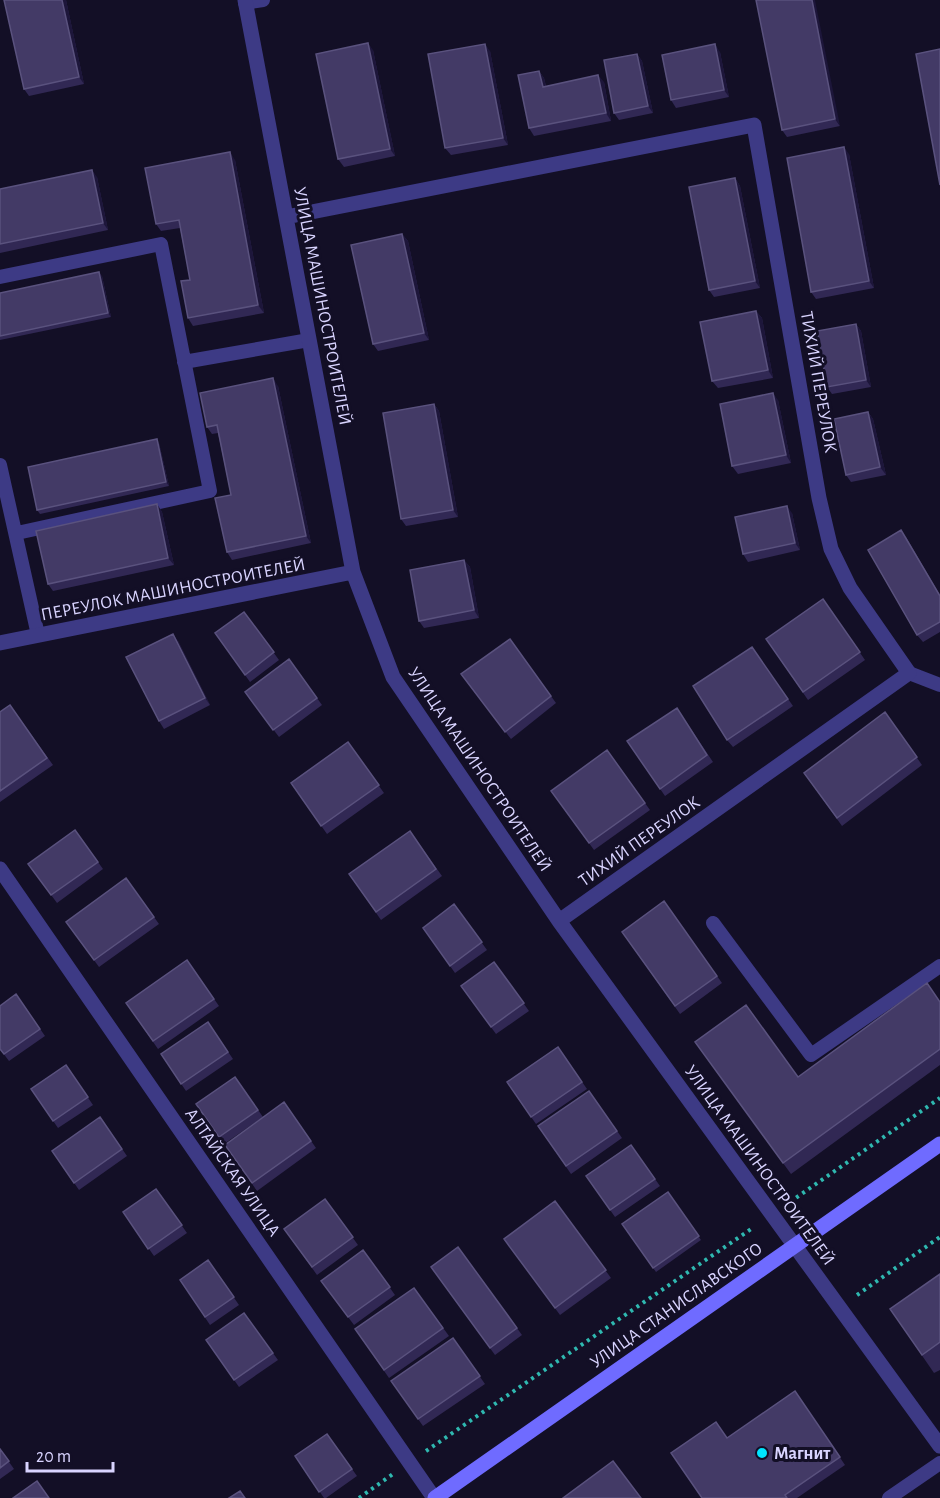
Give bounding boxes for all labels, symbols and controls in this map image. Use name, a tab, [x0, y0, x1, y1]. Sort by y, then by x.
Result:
street label: УЛИЦА МАШИНОСТРОИТЕЛЕЙ	[290, 185, 356, 427]
street label: ТИХИЙ ПЕРЕУЛОК	[797, 310, 841, 455]
street label: ПЕРЕУЛОК МАШИНОСТРОИТЕЛЕЙ	[39, 554, 307, 624]
street label: УЛИЦА МАШИНОСТРОИТЕЛЕЙ	[404, 663, 556, 875]
street label: ТИХИЙ ПЕРЕУЛОК	[575, 791, 704, 890]
street label: УЛИЦА МАШИНОСТРОИТЕЛЕЙ	[681, 1061, 839, 1269]
street label: АЛТАЙСКАЯ УЛИЦА	[181, 1104, 285, 1240]
street label: УЛИЦА СТАНИСЛАВСКОГО	[587, 1240, 766, 1372]
scale bar	[27, 1435, 112, 1473]
place label: Магнит	[774, 1445, 831, 1463]
marker: Магнит	[755, 1446, 769, 1460]
text: 20 m	[36, 1448, 71, 1466]

